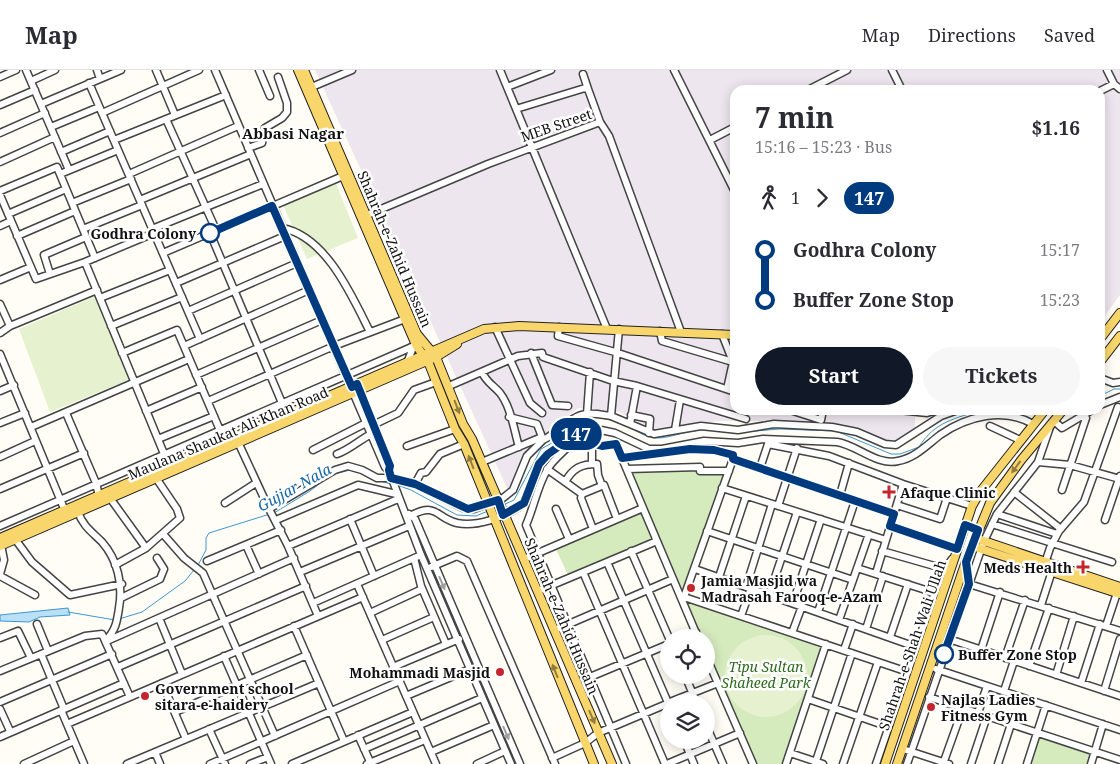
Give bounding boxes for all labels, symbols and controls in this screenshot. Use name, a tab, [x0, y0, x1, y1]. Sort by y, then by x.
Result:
text: Map	[25, 18, 78, 51]
text: Map	[862, 23, 900, 47]
text: Directions	[928, 23, 1016, 47]
text: Saved	[1044, 23, 1095, 47]
text: 7 min	[755, 98, 834, 136]
street label: MEB Street	[518, 104, 594, 146]
text: $1.16	[1031, 115, 1080, 141]
district label: Abbasi Nagar	[242, 123, 344, 143]
text: 15:16 – 15:23 · Bus	[755, 136, 892, 158]
street label: Shahrah-e-Zahid Hussain	[353, 168, 437, 330]
icon: walk	[755, 184, 783, 212]
icon: forward	[808, 184, 836, 212]
text: 147	[854, 186, 884, 210]
text: 1	[791, 187, 800, 209]
marker: Godhra Colony	[200, 223, 220, 243]
place label: Godhra Colony	[90, 224, 197, 243]
text: Godhra Colony	[793, 237, 936, 263]
text: 15:17	[1040, 239, 1080, 261]
text: Buffer Zone Stop	[793, 287, 954, 313]
text: 15:23	[1040, 289, 1080, 311]
button: Start	[755, 347, 913, 405]
button: Tickets	[923, 347, 1080, 405]
street label: Maulana Shaukat Ali Khan Road	[125, 382, 331, 484]
one-way arrow	[454, 400, 461, 415]
line badge: 147	[547, 418, 605, 450]
text: 147	[561, 422, 591, 446]
one-way arrow	[466, 455, 474, 469]
water label: Gujjar Nala	[254, 458, 335, 515]
one-way arrow	[1010, 460, 1021, 473]
place label: Afaque Clinic	[900, 483, 996, 502]
marker: Afaque Clinic	[882, 485, 896, 499]
street label: Shahrah-e-Zahid Hussain	[520, 535, 604, 697]
street label: Shahrah-e-Shah Wali Ullah	[874, 557, 950, 733]
place label: Meds Health	[983, 558, 1072, 577]
marker: Meds Health	[1076, 560, 1090, 574]
place label: Jamia Masjid wa Madrasah Farooq-e-Azam	[700, 571, 883, 606]
one-way arrow	[439, 576, 447, 590]
marker: Jamia Masjid wa Madrasah Farooq-e-Azam	[685, 582, 697, 594]
map controls	[660, 629, 715, 749]
button: locate	[660, 629, 715, 684]
marker: Buffer Zone Stop	[934, 644, 954, 664]
place label: Buffer Zone Stop	[958, 645, 1077, 664]
park label: Tipu Sultan Shaheed Park	[721, 657, 812, 692]
place label: Mohammadi Masjid	[349, 663, 490, 682]
one-way arrow	[550, 664, 558, 678]
marker: Mohammadi Masjid	[494, 666, 506, 678]
place label: Government school sitara-e-haidery	[155, 679, 294, 714]
marker: Government school sitara-e-haidery	[139, 690, 151, 702]
place label: Najlas Ladies Fitness Gym	[941, 690, 1036, 725]
button: layers	[660, 694, 715, 749]
marker: Najlas Ladies Fitness Gym	[925, 701, 937, 713]
one-way arrow	[588, 710, 596, 724]
one-way arrow	[503, 726, 511, 740]

